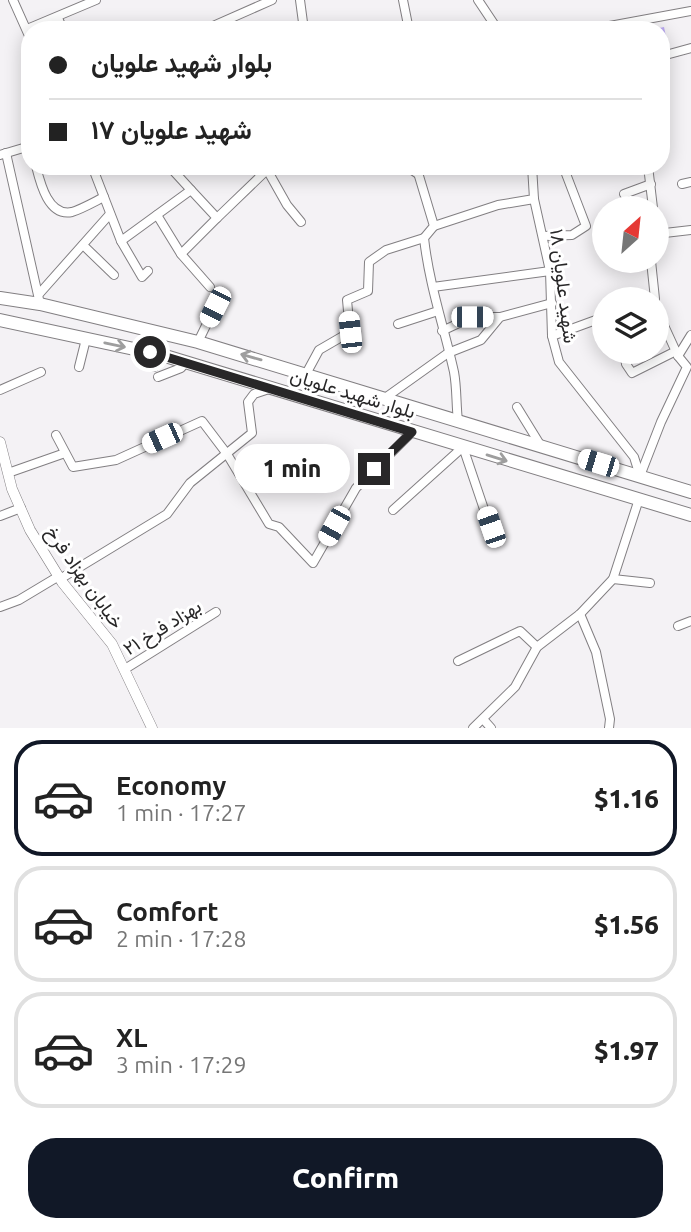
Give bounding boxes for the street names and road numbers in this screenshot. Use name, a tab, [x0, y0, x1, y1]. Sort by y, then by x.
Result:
street label: شهید علویان ۱۸	[545, 228, 582, 345]
street label: بلوار شهید علویان	[288, 364, 418, 423]
street label: خیابان بهزاد فرخ	[40, 522, 128, 634]
street label: بهزاد فرخ ۲۱	[119, 594, 206, 661]

